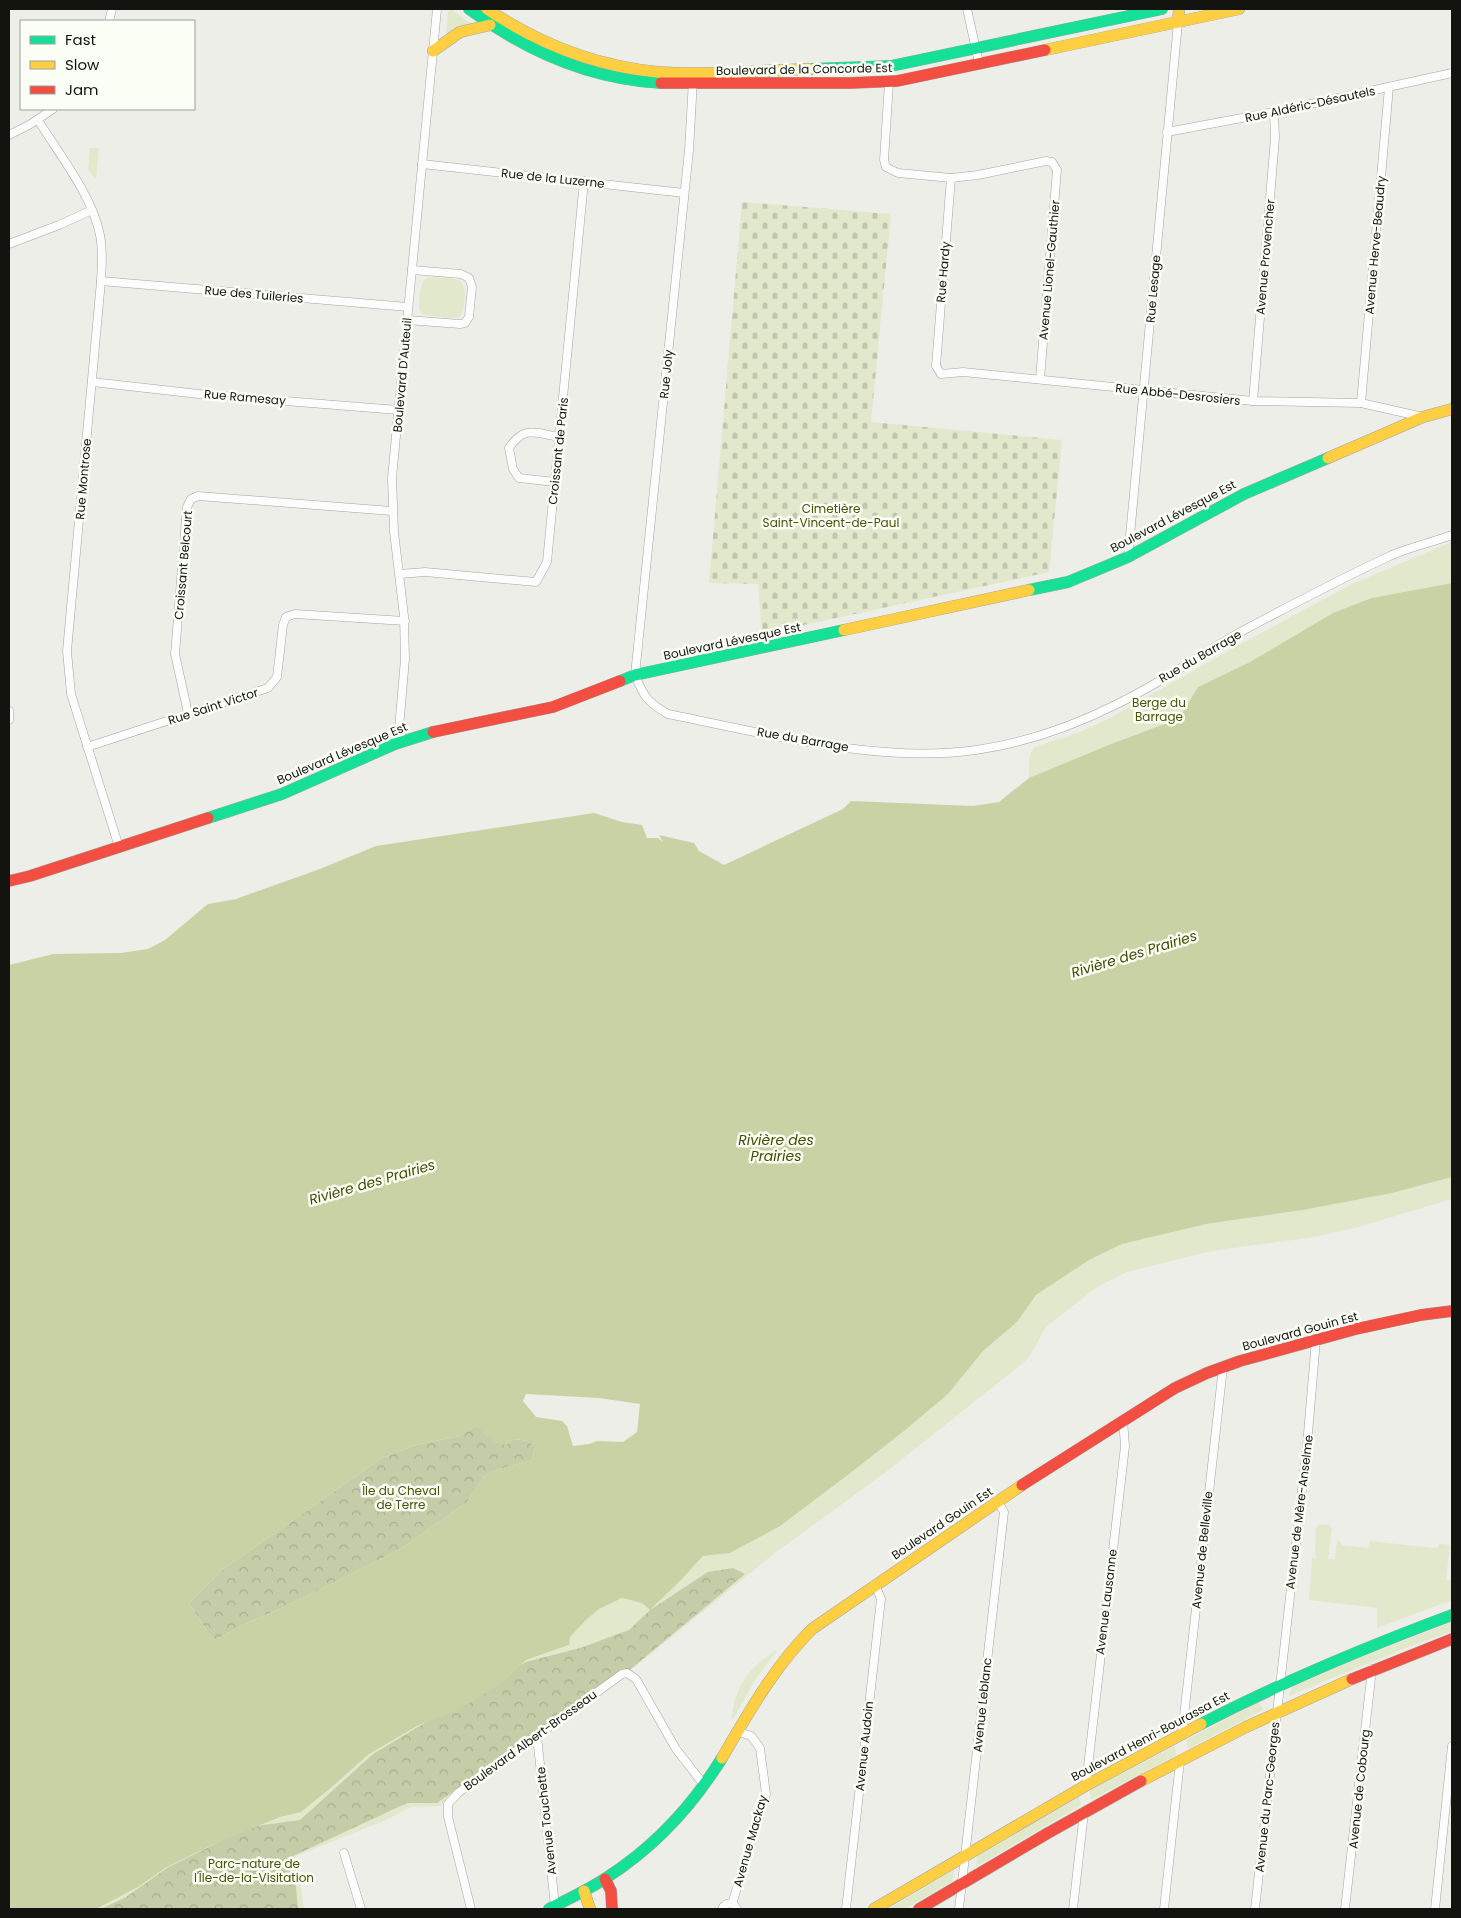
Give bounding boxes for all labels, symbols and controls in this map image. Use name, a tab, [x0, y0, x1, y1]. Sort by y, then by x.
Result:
legend	[20, 20, 195, 110]
text: Fast	[65, 29, 96, 50]
text: Slow	[65, 54, 100, 75]
street label: Boulevard de la Concorde Est	[716, 59, 892, 79]
text: Jam	[65, 79, 99, 100]
street label: Rue Aldéric-Désautels	[1243, 82, 1377, 126]
street label: Rue de la Luzerne	[500, 164, 606, 192]
street label: Avenue Herve-Beaudry	[1360, 175, 1390, 315]
street label: Avenue Provencher	[1251, 198, 1279, 316]
street label: Avenue Lionel-Gauthier	[1034, 199, 1064, 341]
street label: Rue Hardy	[932, 240, 954, 303]
street label: Rue Lesage	[1142, 254, 1164, 324]
street label: Rue des Tuileries	[204, 281, 304, 307]
street label: Boulevard D'Auteuil	[389, 317, 415, 433]
street label: Rue Joly	[655, 348, 677, 399]
street label: Rue Abbé-Desrosiers	[1115, 379, 1241, 409]
street label: Rue Ramesay	[203, 385, 287, 409]
street label: Croissant de Paris	[544, 397, 572, 505]
street label: Rue Montrose	[71, 438, 95, 520]
street label: Boulevard Lévesque Est	[1107, 476, 1239, 556]
park label: Cimetière Saint-Vincent-de-Paul	[763, 500, 899, 531]
street label: Croissant Belcourt	[170, 510, 196, 620]
street label: Boulevard Lévesque Est	[662, 618, 802, 664]
street label: Rue du Barrage	[1156, 625, 1244, 687]
street label: Rue Saint Victor	[166, 683, 261, 729]
park label: Berge du Barrage	[1132, 694, 1186, 725]
street label: Boulevard Lévesque Est	[274, 718, 410, 788]
street label: Rue du Barrage	[756, 723, 850, 755]
water label: Rivière des Prairies	[1069, 925, 1199, 983]
water label: Rivière des Prairies	[738, 1130, 814, 1166]
water label: Rivière des Prairies	[307, 1154, 437, 1210]
street label: Boulevard Gouin Est	[1240, 1307, 1360, 1355]
street label: Avenue de Mère-Anselme	[1281, 1434, 1317, 1590]
park label: Île du Cheval de Terre	[361, 1482, 440, 1513]
street label: Boulevard Gouin Est	[888, 1483, 996, 1563]
street label: Avenue de Belleville	[1187, 1490, 1217, 1610]
street label: Avenue Lausanne	[1091, 1548, 1121, 1656]
street label: Avenue Leblanc	[969, 1657, 995, 1753]
street label: Boulevard Albert-Brosseau	[460, 1686, 600, 1794]
street label: Boulevard Henri-Bourassa Est	[1068, 1687, 1232, 1785]
street label: Avenue Audoin	[851, 1700, 877, 1792]
street label: Avenue du Parc-Georges	[1251, 1721, 1283, 1873]
street label: Avenue de Cobourg	[1344, 1728, 1374, 1850]
street label: Avenue Touchette	[532, 1766, 560, 1876]
street label: Avenue Mackay	[729, 1793, 771, 1889]
park label: Parc-nature de l'Île-de-la-Visitation	[194, 1855, 314, 1886]

